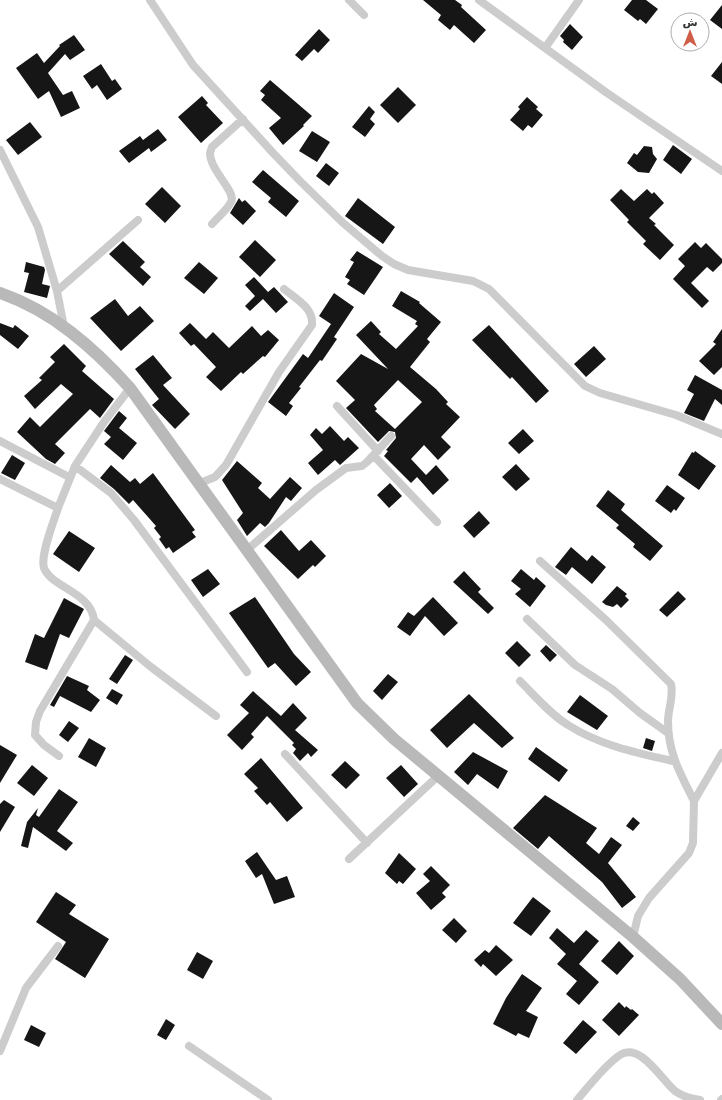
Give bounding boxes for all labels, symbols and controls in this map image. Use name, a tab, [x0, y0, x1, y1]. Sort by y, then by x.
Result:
north arrow	[670, 12, 710, 52]
text: ش	[682, 16, 698, 29]

